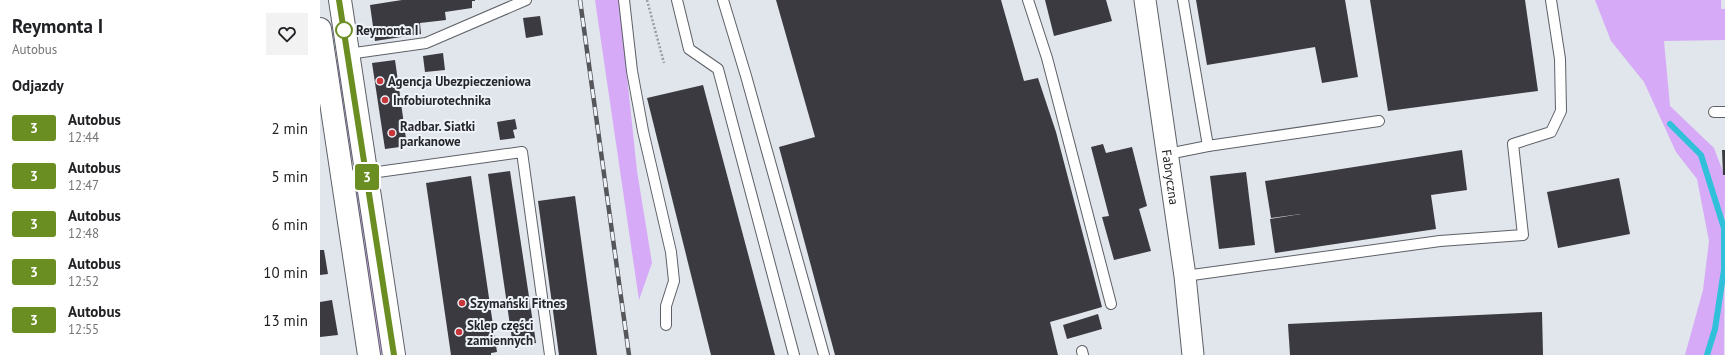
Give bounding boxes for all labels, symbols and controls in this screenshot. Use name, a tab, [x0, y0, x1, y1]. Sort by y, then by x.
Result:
button: heart	[266, 13, 308, 55]
text: Reymonta I	[12, 14, 103, 38]
marker: Reymonta I	[335, 21, 353, 39]
place label: Reymonta I	[356, 22, 418, 39]
text: Autobus	[12, 41, 57, 58]
place label: Agencja Ubezpieczeniowa	[388, 73, 531, 90]
text: Odjazdy	[12, 76, 64, 95]
marker: Agencja Ubezpieczeniowa	[375, 76, 385, 86]
place label: Infobiurotechnika	[393, 92, 491, 109]
marker: Infobiurotechnika	[380, 95, 390, 105]
text: Autobus	[68, 110, 121, 129]
place label: Radbar. Siatki parkanowe	[400, 118, 475, 150]
text: 3	[30, 119, 38, 137]
text: 2 min	[271, 119, 308, 138]
marker: Radbar. Siatki parkanowe	[387, 128, 397, 138]
text: 12:44	[68, 129, 99, 146]
street label: Fabryczna	[1158, 148, 1183, 206]
text: Autobus	[68, 158, 121, 177]
line badge: 3	[354, 164, 380, 190]
text: 3	[30, 167, 38, 185]
text: 5 min	[271, 167, 308, 186]
text: 3	[363, 168, 371, 186]
text: 12:47	[68, 177, 99, 194]
text: Autobus	[68, 206, 121, 225]
text: 3	[30, 215, 38, 233]
text: 6 min	[271, 215, 308, 234]
text: 12:48	[68, 225, 99, 242]
text: Autobus	[68, 254, 121, 273]
text: 3	[30, 263, 38, 281]
text: 10 min	[263, 263, 308, 282]
text: 12:52	[68, 273, 99, 290]
place label: Szymański Fitnes	[470, 295, 566, 312]
marker: Szymański Fitnes	[457, 298, 467, 308]
text: Autobus	[68, 302, 121, 321]
text: 3	[30, 311, 38, 329]
text: 13 min	[263, 311, 308, 330]
place label: Sklep części zamiennych	[467, 317, 534, 349]
text: 12:55	[68, 321, 99, 338]
marker: Sklep części zamiennych	[454, 327, 464, 337]

